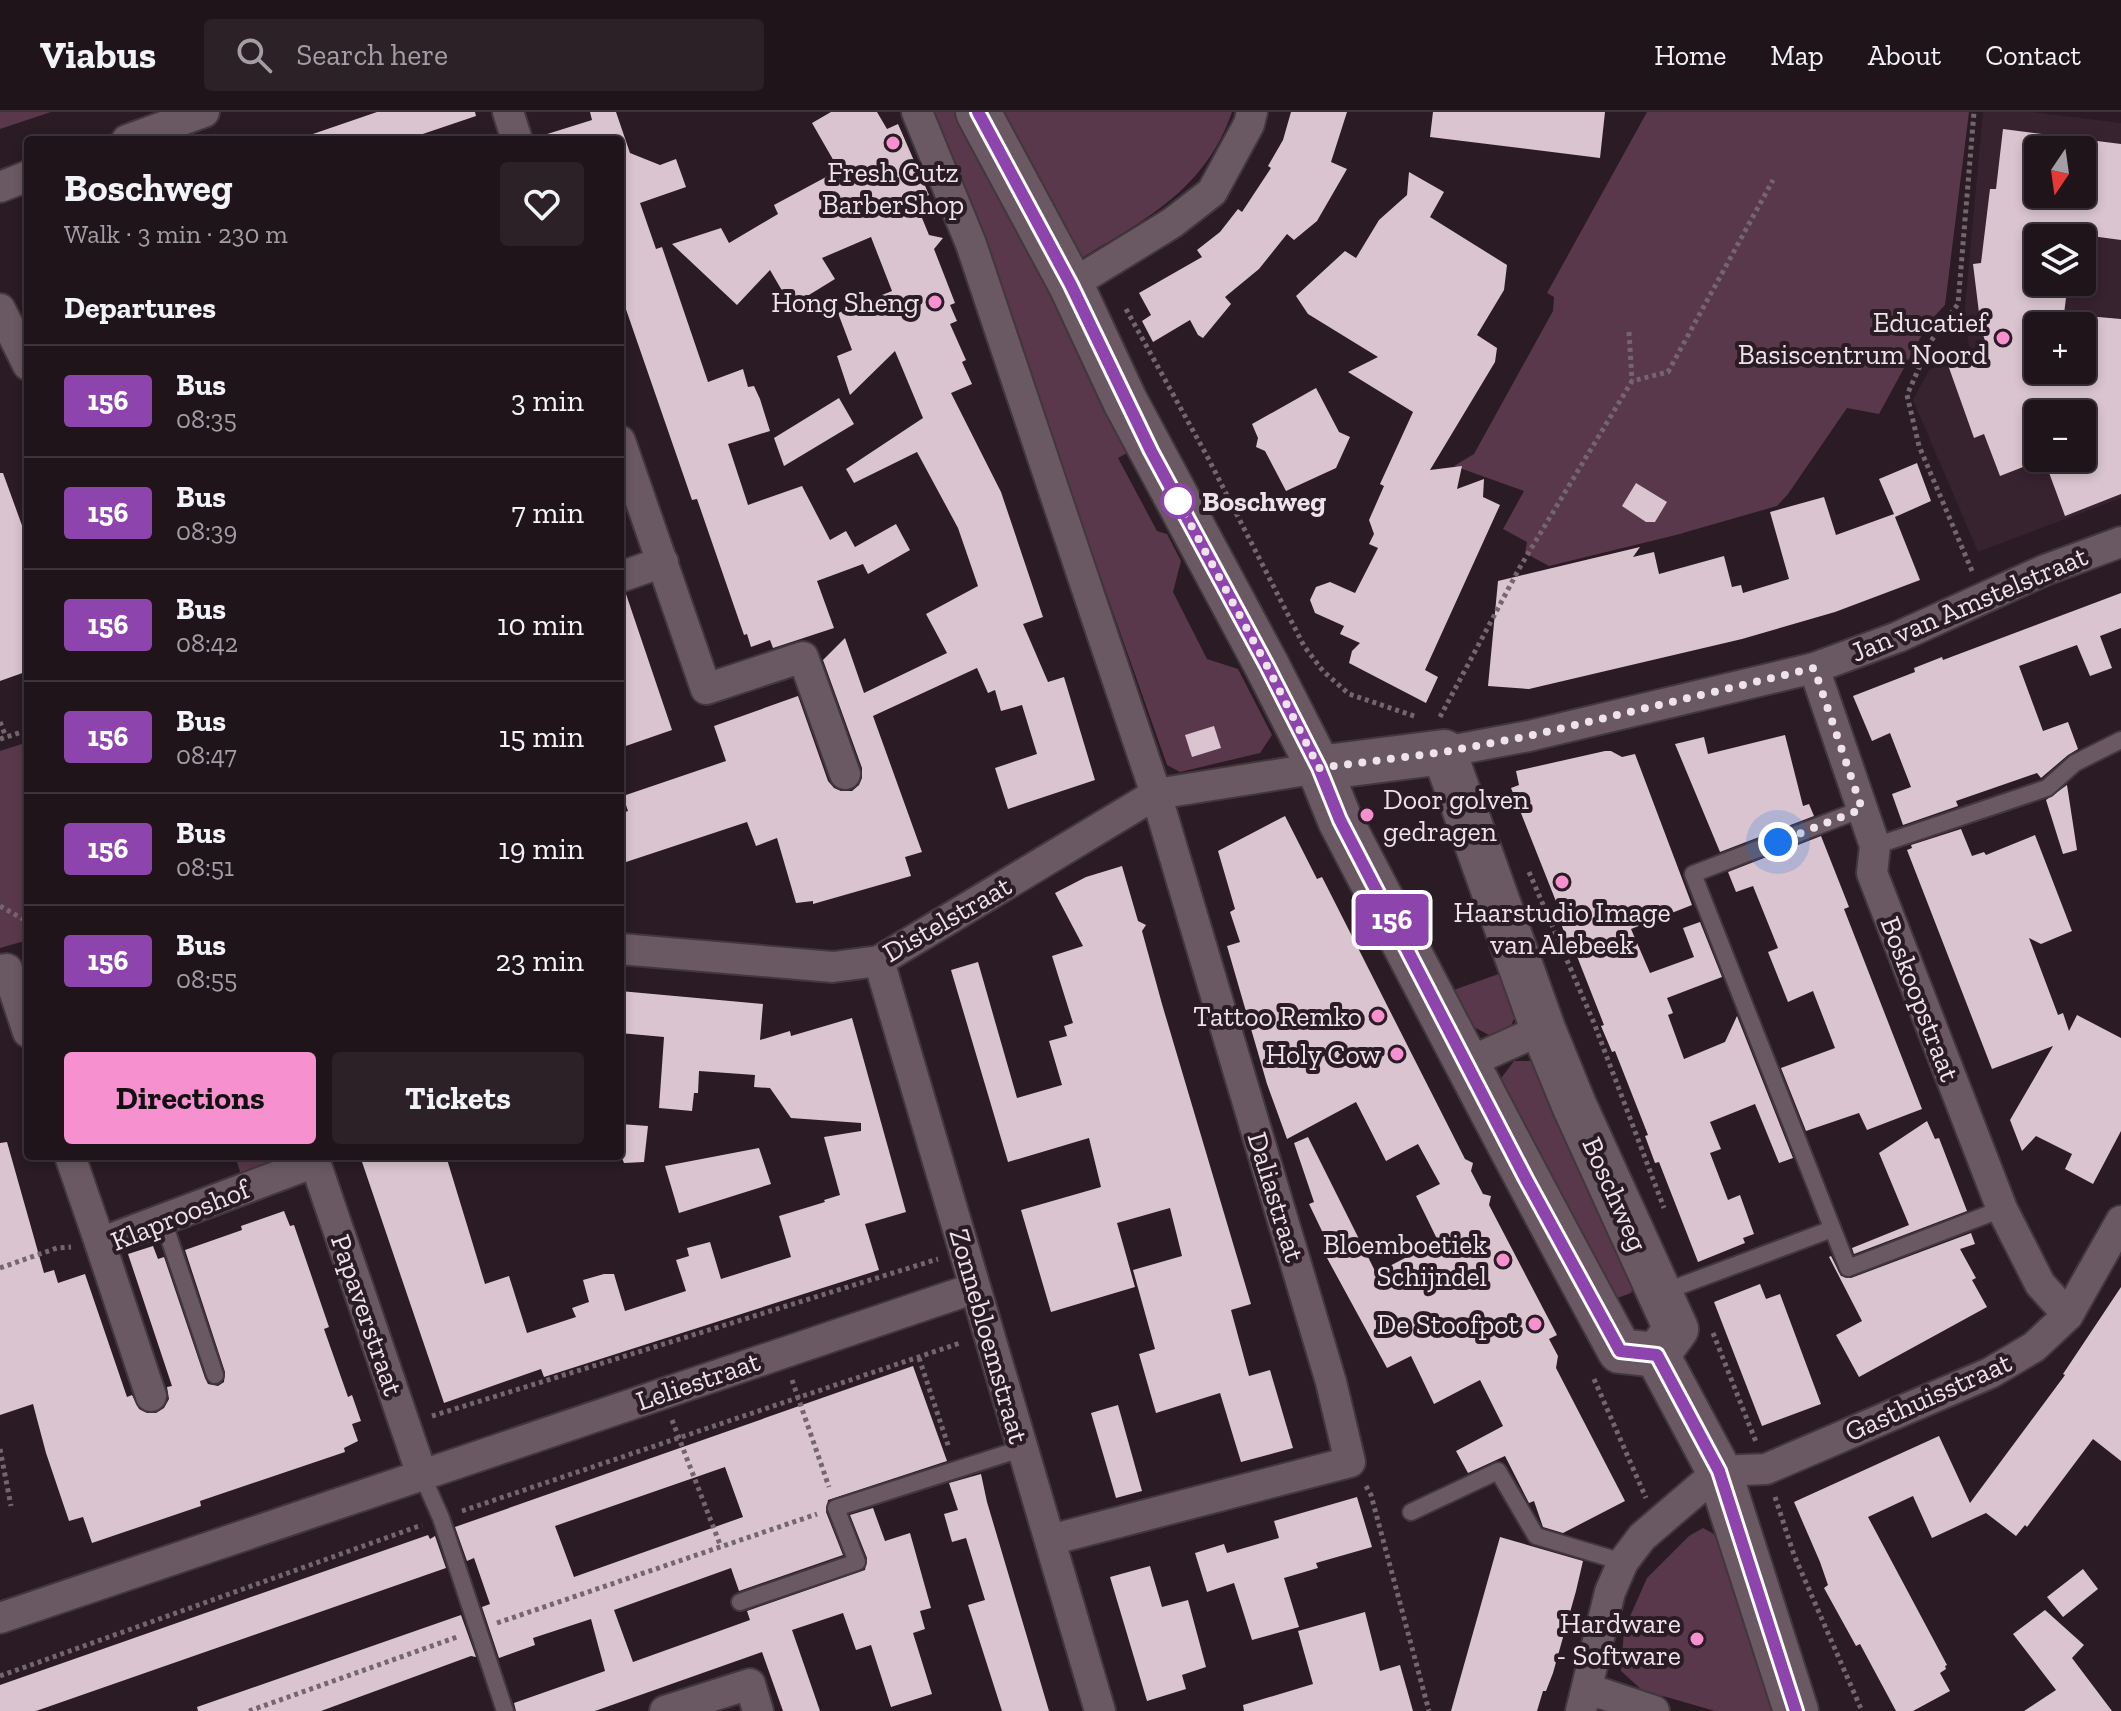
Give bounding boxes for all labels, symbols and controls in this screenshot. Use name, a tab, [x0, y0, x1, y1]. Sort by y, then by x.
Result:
search box	[204, 19, 764, 91]
text: Viabus	[40, 32, 156, 78]
icon: search	[232, 33, 276, 77]
text: Search here	[296, 37, 448, 73]
text: Home	[1654, 39, 1726, 72]
text: Map	[1770, 39, 1824, 72]
text: About	[1868, 39, 1941, 72]
text: Contact	[1985, 39, 2081, 72]
marker: Fresh Cutz BarberShop	[884, 134, 902, 152]
north arrow	[2024, 136, 2096, 208]
map controls	[2024, 136, 2096, 472]
place label: Fresh Cutz BarberShop	[822, 156, 964, 221]
button: heart	[500, 162, 584, 246]
text: Boschweg	[64, 165, 233, 211]
text: Walk · 3 min · 230 m	[64, 218, 288, 250]
button: layers	[2024, 224, 2096, 296]
place label: Hong Sheng	[771, 286, 919, 319]
text: Departures	[64, 290, 216, 326]
marker: Hong Sheng	[926, 293, 944, 311]
place label: Educatief Basiscentrum Noord	[1738, 306, 1989, 371]
button: +	[2024, 312, 2096, 384]
marker: Educatief Basiscentrum Noord	[1994, 329, 2012, 347]
text: Bus	[176, 367, 226, 403]
text: 3 min	[511, 383, 584, 419]
text: 156	[88, 384, 128, 417]
button: −	[2024, 400, 2096, 472]
text: 08:35	[176, 403, 237, 435]
text: Bus	[176, 479, 226, 515]
marker: Boschweg	[1161, 484, 1195, 518]
place label: Boschweg	[1202, 485, 1326, 518]
text: 7 min	[512, 495, 584, 531]
text: 156	[88, 496, 128, 529]
text: 08:39	[176, 515, 237, 547]
street label: Jan van Amstelstraat	[1846, 539, 2093, 669]
text: Bus	[176, 591, 226, 627]
text: 10 min	[497, 607, 584, 643]
text: 156	[88, 608, 128, 641]
text: 08:42	[176, 627, 238, 659]
text: Bus	[176, 703, 226, 739]
text: 15 min	[499, 719, 584, 755]
text: 156	[88, 720, 128, 753]
text: 08:47	[176, 739, 237, 771]
place label: Door golven gedragen	[1383, 783, 1529, 848]
marker: Door golven gedragen	[1358, 806, 1376, 824]
text: Bus	[176, 815, 226, 851]
your location	[1758, 822, 1798, 862]
text: 19 min	[498, 831, 584, 867]
text: 156	[88, 832, 128, 865]
text: 08:51	[176, 851, 234, 883]
street label: Distelstraat	[877, 869, 1018, 969]
marker: Haarstudio Image van Alebeek	[1553, 873, 1571, 891]
line badge: 156	[1346, 894, 1438, 946]
place label: Haarstudio Image van Alebeek	[1453, 896, 1671, 961]
text: 156	[1372, 903, 1412, 936]
street label: Boskoopstraat	[1873, 912, 1967, 1087]
text: Bus	[176, 927, 226, 963]
text: 23 min	[496, 943, 584, 979]
text: 156	[88, 944, 128, 977]
text: 08:55	[176, 963, 237, 995]
place label: Tattoo Remko	[1193, 1000, 1362, 1033]
marker: Tattoo Remko	[1369, 1007, 1387, 1025]
place label: Holy Cow	[1265, 1038, 1382, 1071]
marker: Holy Cow	[1388, 1045, 1406, 1063]
button: Directions	[64, 1052, 316, 1144]
button: Tickets	[332, 1052, 584, 1144]
street label: Daliastraat	[1241, 1128, 1312, 1266]
street label: Boschweg	[1575, 1132, 1655, 1256]
street label: Klaprooshof	[106, 1172, 256, 1258]
street label: Zonnebloemstraat	[943, 1225, 1036, 1448]
place label: Bloemboetiek Schijndel	[1323, 1228, 1487, 1293]
street label: Papaverstraat	[324, 1230, 410, 1401]
marker: Bloemboetiek Schijndel	[1494, 1251, 1512, 1269]
place label: De Stoofpot	[1377, 1308, 1520, 1341]
marker: De Stoofpot	[1526, 1315, 1544, 1333]
street label: Leliestraat	[632, 1344, 765, 1418]
street label: Gasthuisstraat	[1840, 1345, 2017, 1448]
place label: Hardware - Software	[1556, 1607, 1681, 1672]
marker: Hardware - Software	[1688, 1630, 1706, 1648]

